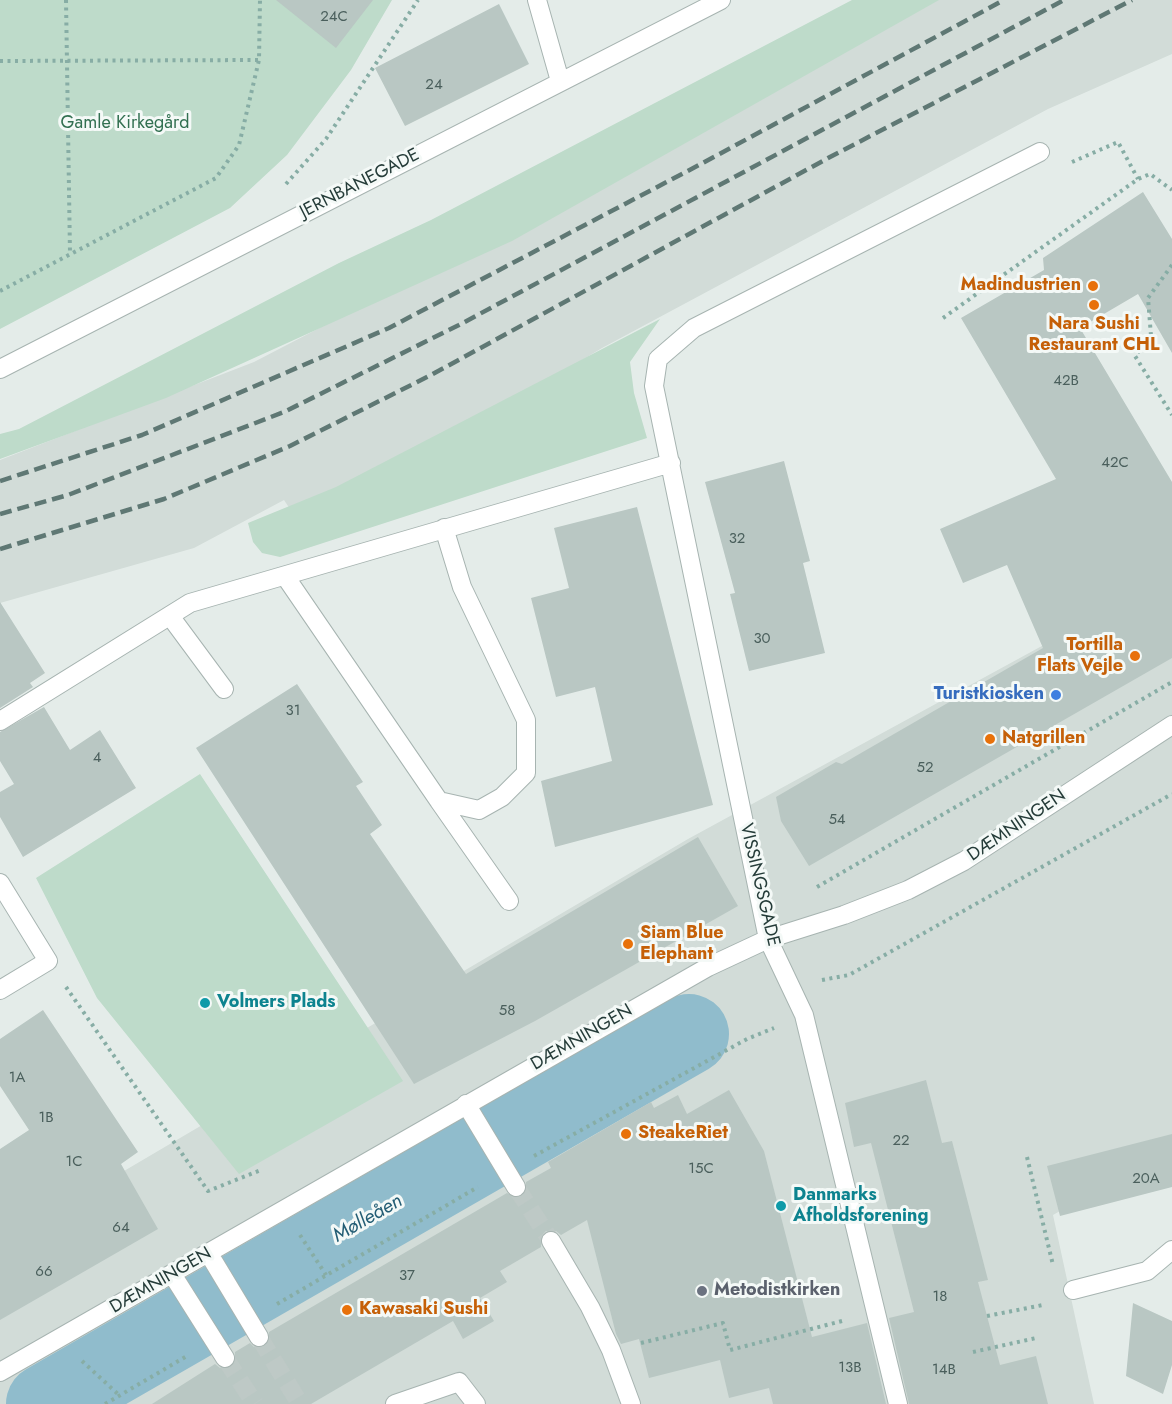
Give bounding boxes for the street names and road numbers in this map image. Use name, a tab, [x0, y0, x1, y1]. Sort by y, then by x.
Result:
street label: JERNBANEGADE	[297, 145, 423, 223]
street label: DÆMNINGEN	[964, 785, 1070, 867]
street label: VISSINGSGADE	[734, 821, 784, 949]
street label: DÆMNINGEN	[527, 1000, 637, 1076]
street label: DÆMNINGEN	[106, 1243, 216, 1319]

